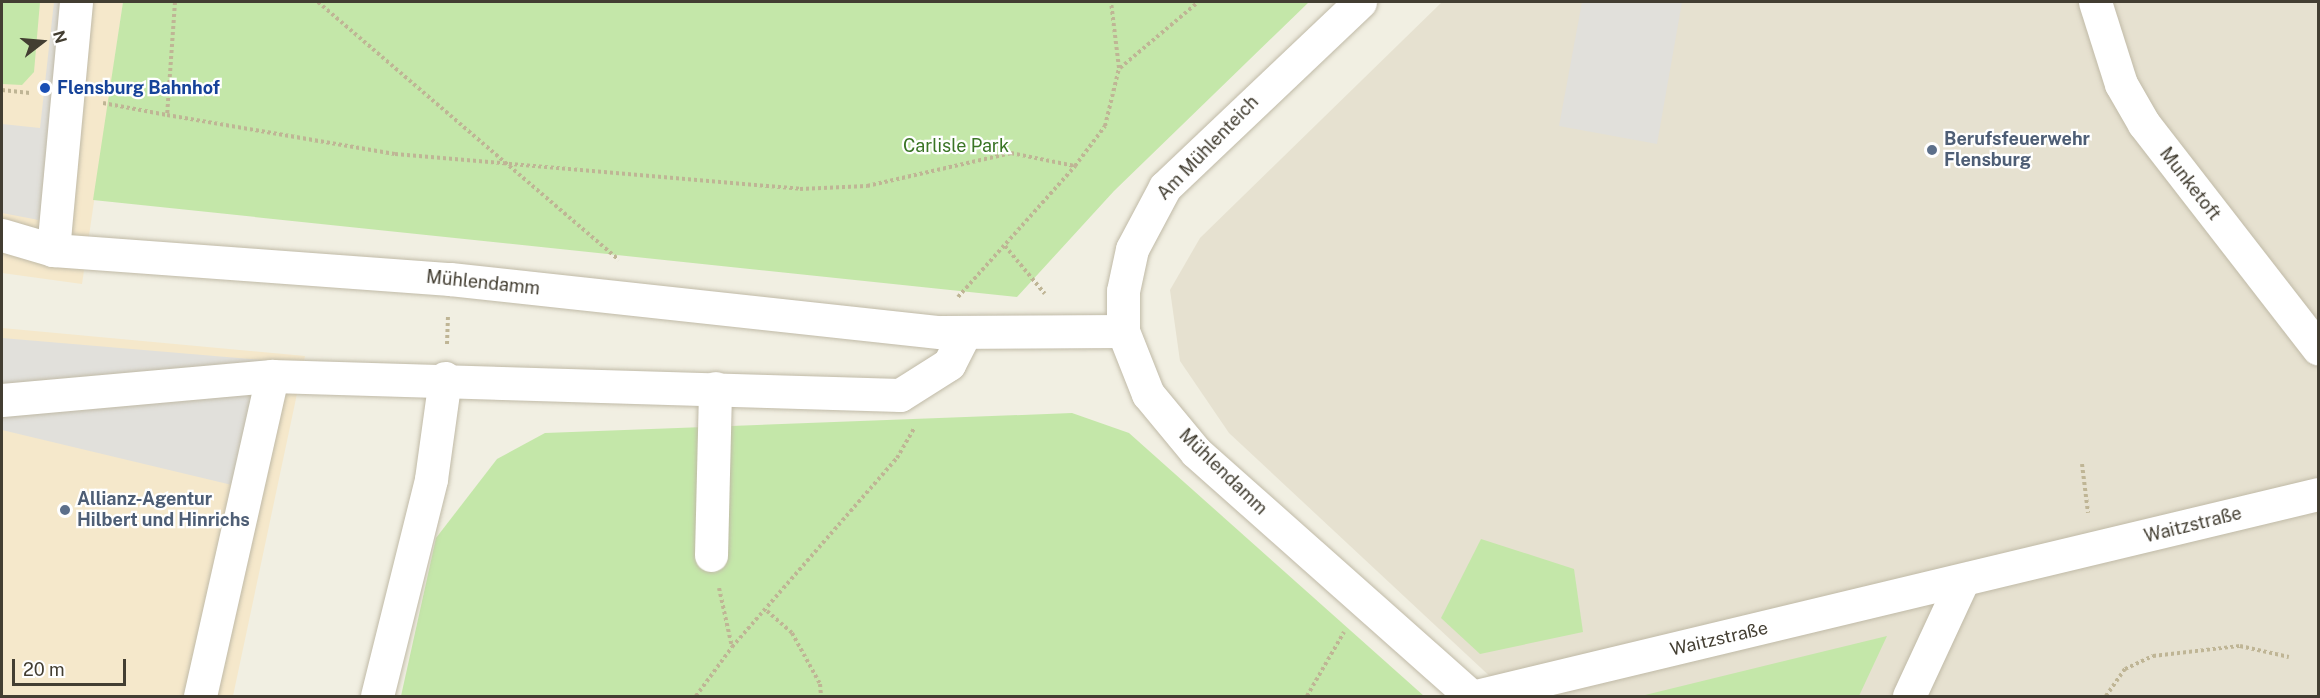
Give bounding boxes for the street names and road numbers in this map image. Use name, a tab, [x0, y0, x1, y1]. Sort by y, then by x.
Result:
street label: Am Mühlenteich	[1153, 91, 1263, 205]
street label: Munketoft	[2155, 143, 2225, 225]
street label: Mühlendamm	[425, 266, 541, 300]
street label: Mühlendamm	[1174, 425, 1272, 519]
street label: Waitzstraße	[2142, 502, 2244, 548]
street label: Waitzstraße	[1668, 617, 1770, 661]

